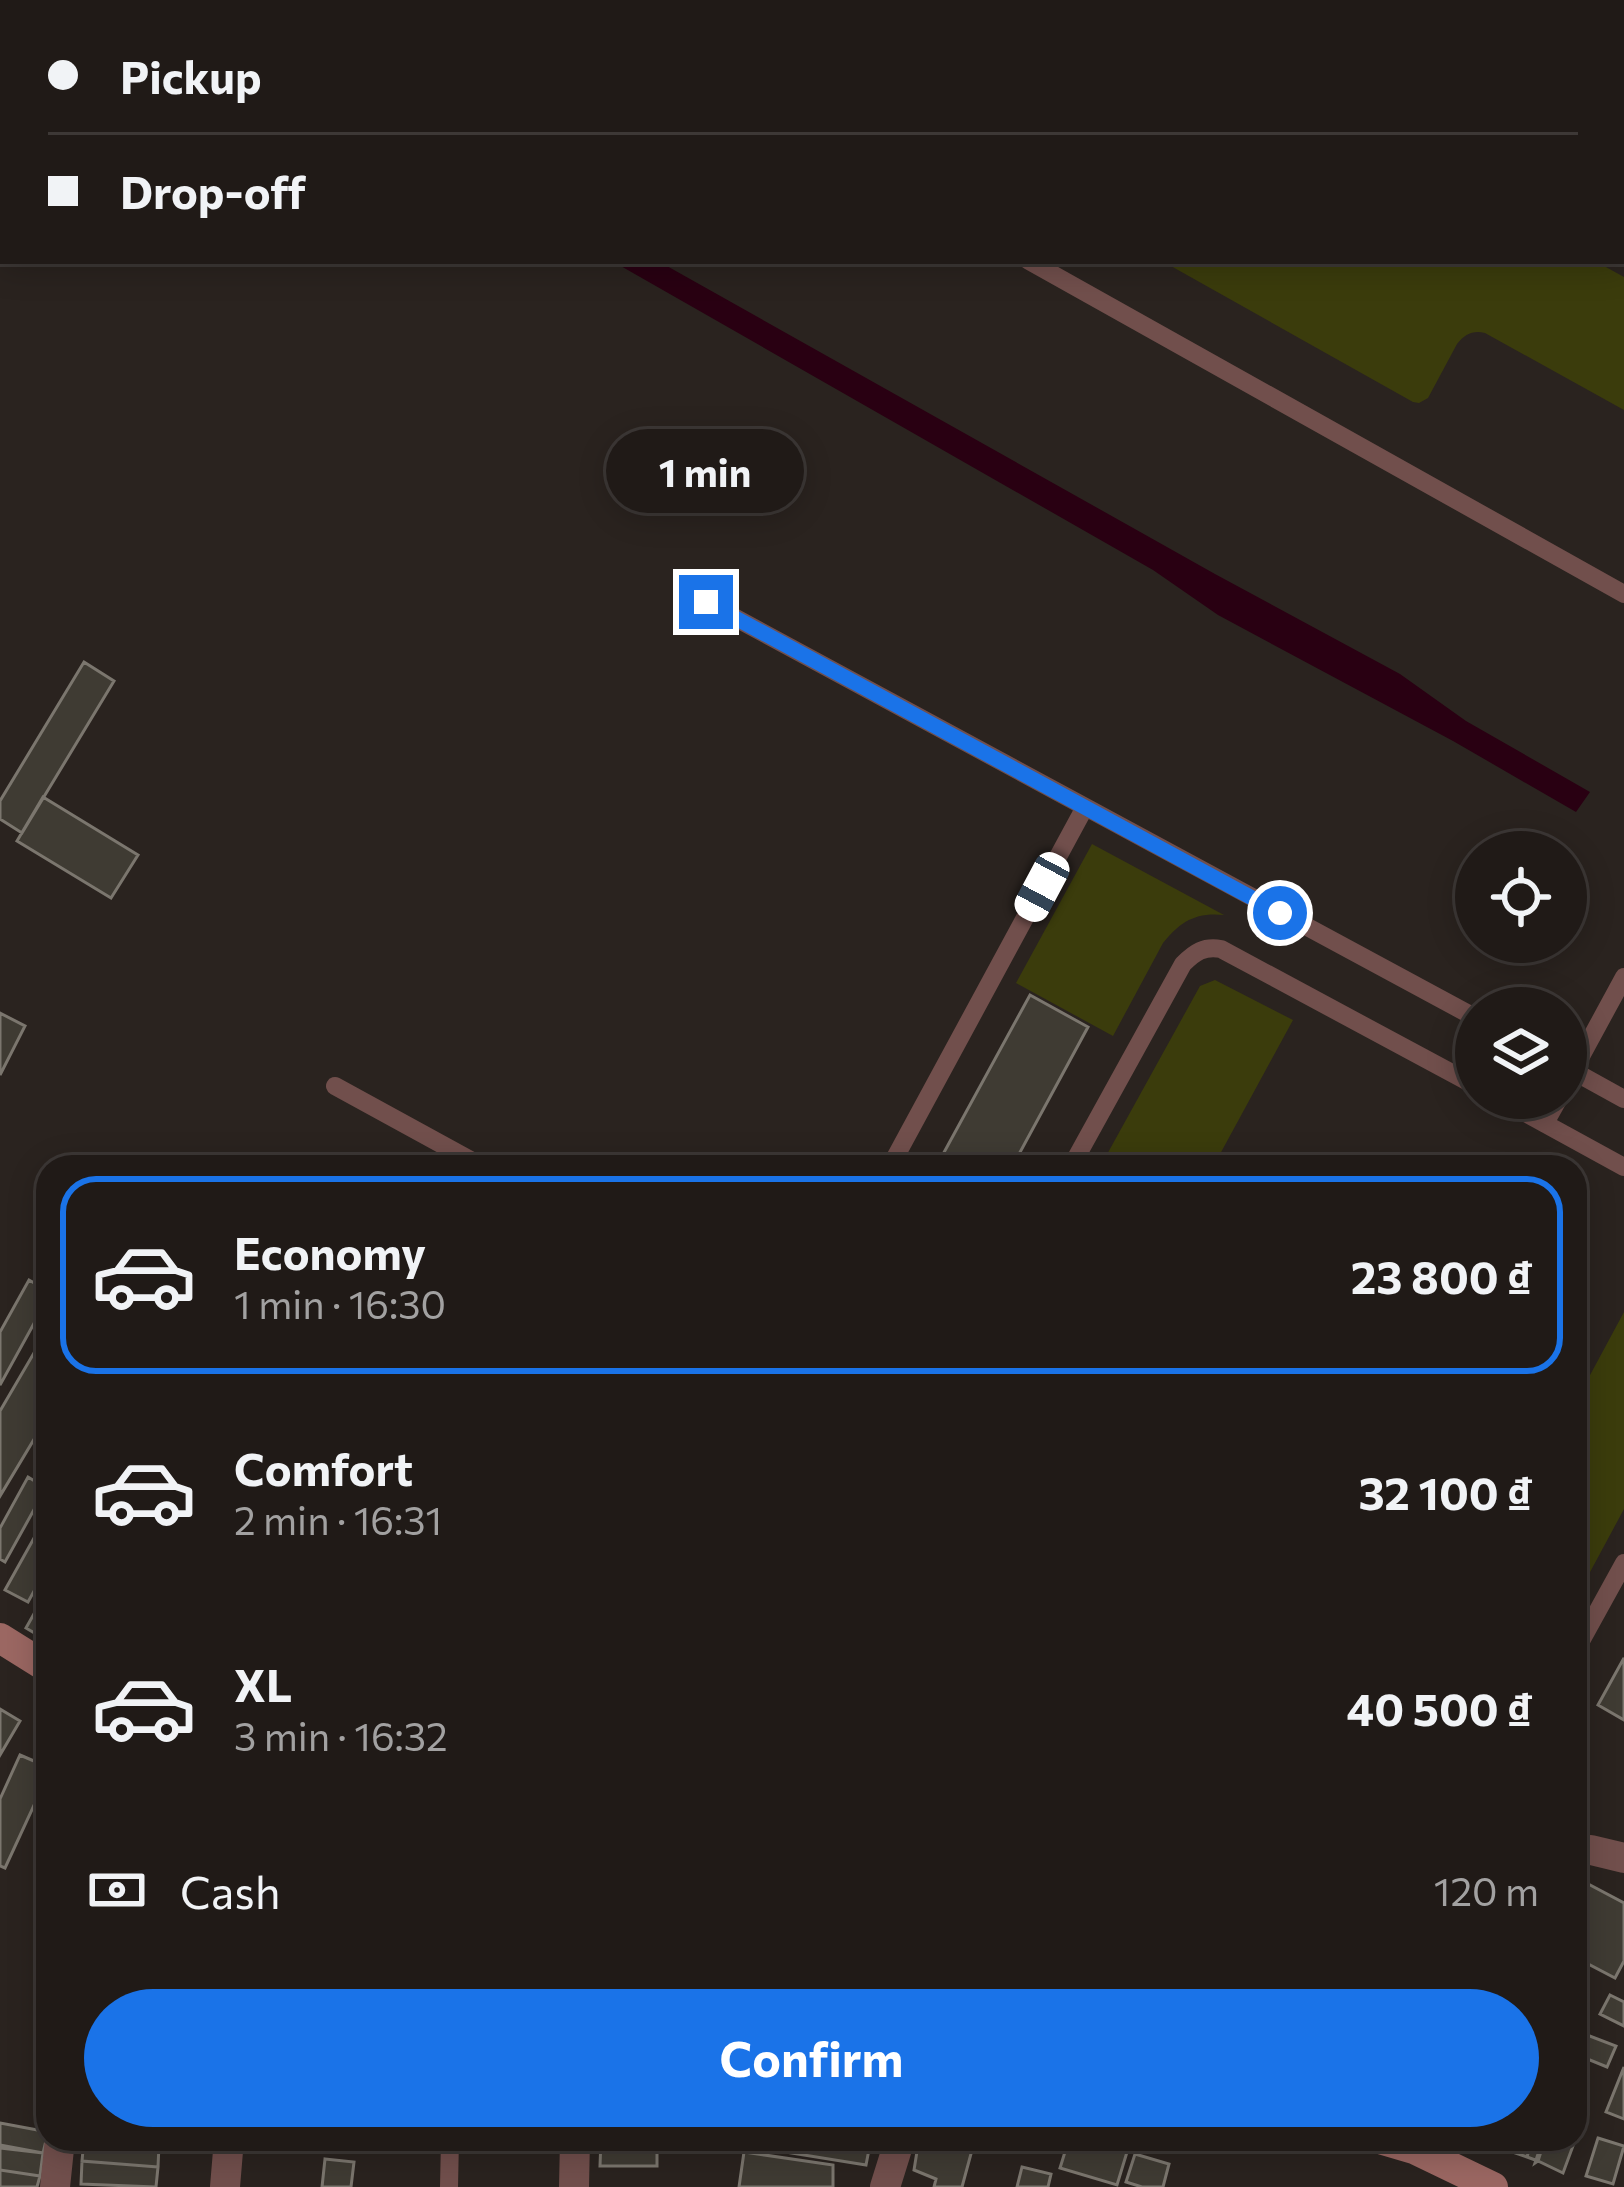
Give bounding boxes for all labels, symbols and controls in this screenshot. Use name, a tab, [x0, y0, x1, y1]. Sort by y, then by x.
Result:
text: Pickup	[120, 48, 262, 103]
text: Drop-off	[120, 163, 306, 218]
callout: 1 min	[607, 428, 805, 512]
text: 1 min	[659, 447, 751, 495]
route end	[679, 575, 733, 629]
map controls	[1455, 831, 1587, 1119]
button: locate	[1455, 831, 1587, 963]
car	[1009, 847, 1075, 927]
route start	[1253, 886, 1307, 940]
button: layers	[1455, 987, 1587, 1119]
icon: car	[90, 1221, 198, 1329]
text: Economy	[234, 1224, 426, 1279]
text: 23 800 ₫	[1351, 1248, 1533, 1303]
text: 1 min · 16:30	[234, 1279, 446, 1327]
icon: car	[90, 1437, 198, 1545]
text: Comfort	[234, 1440, 413, 1495]
text: 32 100 ₫	[1358, 1464, 1533, 1519]
text: 2 min · 16:31	[234, 1495, 442, 1543]
icon: car	[90, 1653, 198, 1761]
text: XL	[234, 1656, 292, 1711]
text: 40 500 ₫	[1347, 1680, 1533, 1735]
text: 3 min · 16:32	[234, 1711, 448, 1759]
icon: cash	[84, 1857, 150, 1923]
text: Cash	[180, 1863, 281, 1918]
text: 120 m	[1434, 1866, 1539, 1914]
button: Confirm	[84, 1989, 1539, 2127]

